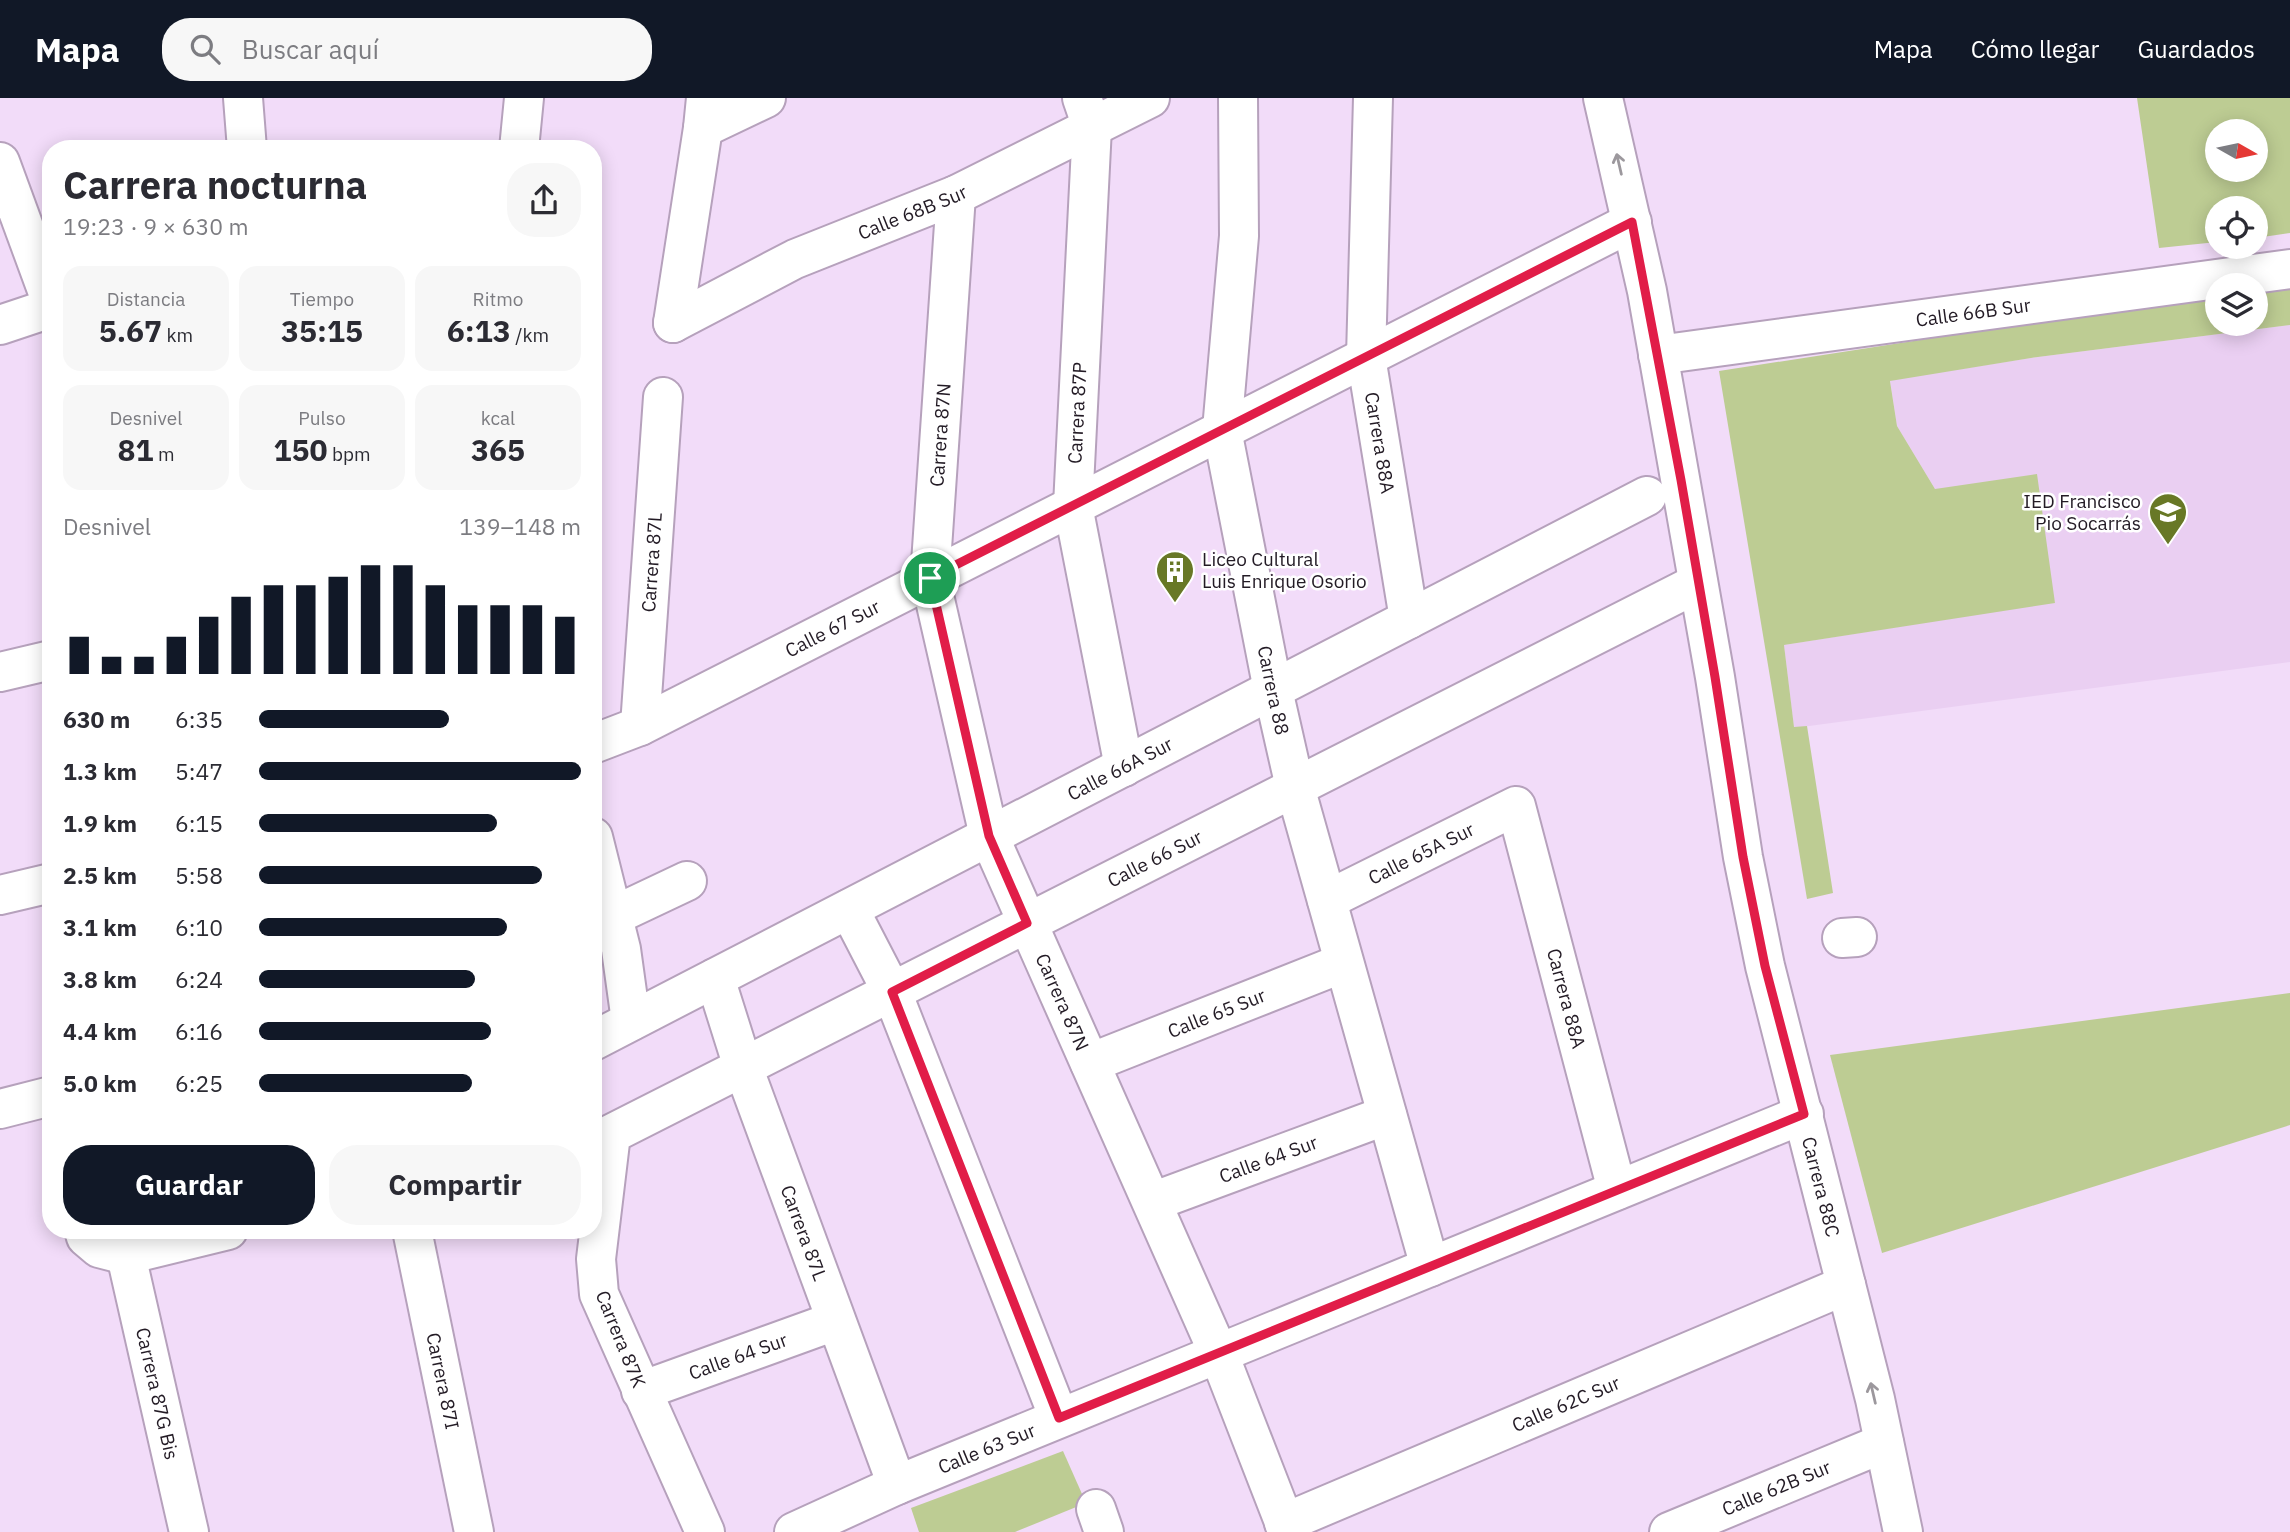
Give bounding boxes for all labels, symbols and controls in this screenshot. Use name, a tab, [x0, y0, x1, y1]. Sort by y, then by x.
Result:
search box	[162, 18, 652, 81]
text: Mapa	[35, 28, 120, 71]
icon: search	[186, 30, 224, 68]
text: Buscar aquí	[242, 32, 379, 66]
text: Mapa	[1874, 33, 1933, 65]
text: Cómo llegar	[1971, 33, 2099, 65]
text: Guardados	[2137, 33, 2255, 65]
north arrow	[2205, 119, 2268, 182]
map controls	[2205, 119, 2268, 336]
one-way arrow	[1611, 153, 1625, 176]
text: Carrera nocturna	[63, 160, 367, 209]
button: share	[507, 163, 581, 237]
street label: Calle 68B Sur	[854, 179, 971, 245]
button: locate	[2205, 196, 2268, 259]
text: 19:23 · 9 × 630 m	[63, 211, 249, 241]
button: layers	[2205, 273, 2268, 336]
text: Distancia	[107, 287, 185, 311]
text: Tiempo	[290, 287, 354, 311]
text: Ritmo	[473, 287, 523, 311]
street label: Calle 66B Sur	[1914, 292, 2032, 332]
text: 5.67	[99, 311, 162, 350]
text: 35:15	[281, 311, 363, 350]
text: 6:13	[447, 311, 511, 350]
text: km	[162, 323, 193, 347]
text: /km	[511, 323, 549, 347]
street label: Carrera 87P	[1062, 361, 1092, 465]
street label: Carrera 87N	[924, 382, 956, 488]
street label: Carrera 88A	[1360, 390, 1400, 495]
text: Desnivel	[110, 406, 182, 430]
text: Pulso	[298, 406, 346, 430]
text: kcal	[481, 406, 515, 430]
text: 81	[117, 430, 153, 469]
text: 150	[273, 430, 327, 469]
text: 365	[471, 430, 525, 469]
text: m	[153, 442, 175, 466]
text: bpm	[327, 442, 371, 466]
place label: IED Francisco Pio Socarrás	[2023, 489, 2141, 535]
school or university icon: IED Francisco Pio Socarrás	[2147, 491, 2189, 546]
text: Desnivel	[63, 511, 151, 541]
text: 139–148 m	[459, 511, 581, 541]
street label: Carrera 87L	[636, 512, 667, 613]
place label: Liceo Cultural Luis Enrique Osorio	[1202, 547, 1367, 593]
pin	[900, 548, 960, 608]
building icon: Liceo Cultural Luis Enrique Osorio	[1154, 549, 1196, 604]
icon: arrive	[911, 559, 949, 597]
street label: Calle 67 Sur	[781, 594, 884, 662]
street label: Carrera 88	[1253, 644, 1295, 737]
text: 630 m	[63, 704, 130, 734]
text: 6:35	[175, 704, 223, 734]
street label: Calle 66A Sur	[1063, 731, 1177, 806]
text: 1.3 km	[63, 756, 137, 786]
text: 5:47	[175, 756, 223, 786]
text: 1.9 km	[63, 808, 137, 838]
text: 6:15	[175, 808, 223, 838]
street label: Calle 65A Sur	[1364, 817, 1478, 890]
street label: Calle 66 Sur	[1103, 824, 1206, 893]
text: 2.5 km	[63, 860, 137, 890]
text: 5:58	[175, 860, 223, 890]
text: 3.1 km	[63, 912, 137, 942]
text: 6:10	[175, 912, 223, 942]
street label: Carrera 88A	[1542, 946, 1591, 1051]
street label: Carrera 87N	[1031, 949, 1095, 1054]
text: 3.8 km	[63, 964, 137, 994]
text: 6:24	[175, 964, 223, 994]
street label: Calle 65 Sur	[1164, 983, 1269, 1043]
text: 4.4 km	[63, 1016, 137, 1046]
text: 6:16	[175, 1016, 223, 1046]
text: 5.0 km	[63, 1068, 137, 1098]
text: 6:25	[175, 1068, 223, 1098]
street label: Calle 64 Sur	[1216, 1130, 1321, 1188]
street label: Carrera 88C	[1797, 1134, 1845, 1240]
button: Guardar	[63, 1145, 315, 1225]
button: Compartir	[329, 1145, 581, 1225]
street label: Carrera 87L	[776, 1182, 833, 1284]
street label: Carrera 87K	[591, 1287, 651, 1391]
street label: Carrera 87G Bis	[131, 1325, 184, 1462]
street label: Calle 64 Sur	[685, 1327, 791, 1385]
street label: Carrera 87I	[421, 1330, 465, 1431]
street label: Calle 62C Sur	[1508, 1370, 1623, 1437]
one-way arrow	[1866, 1382, 1879, 1405]
street label: Calle 63 Sur	[934, 1418, 1039, 1479]
street label: Calle 62B Sur	[1718, 1454, 1834, 1521]

